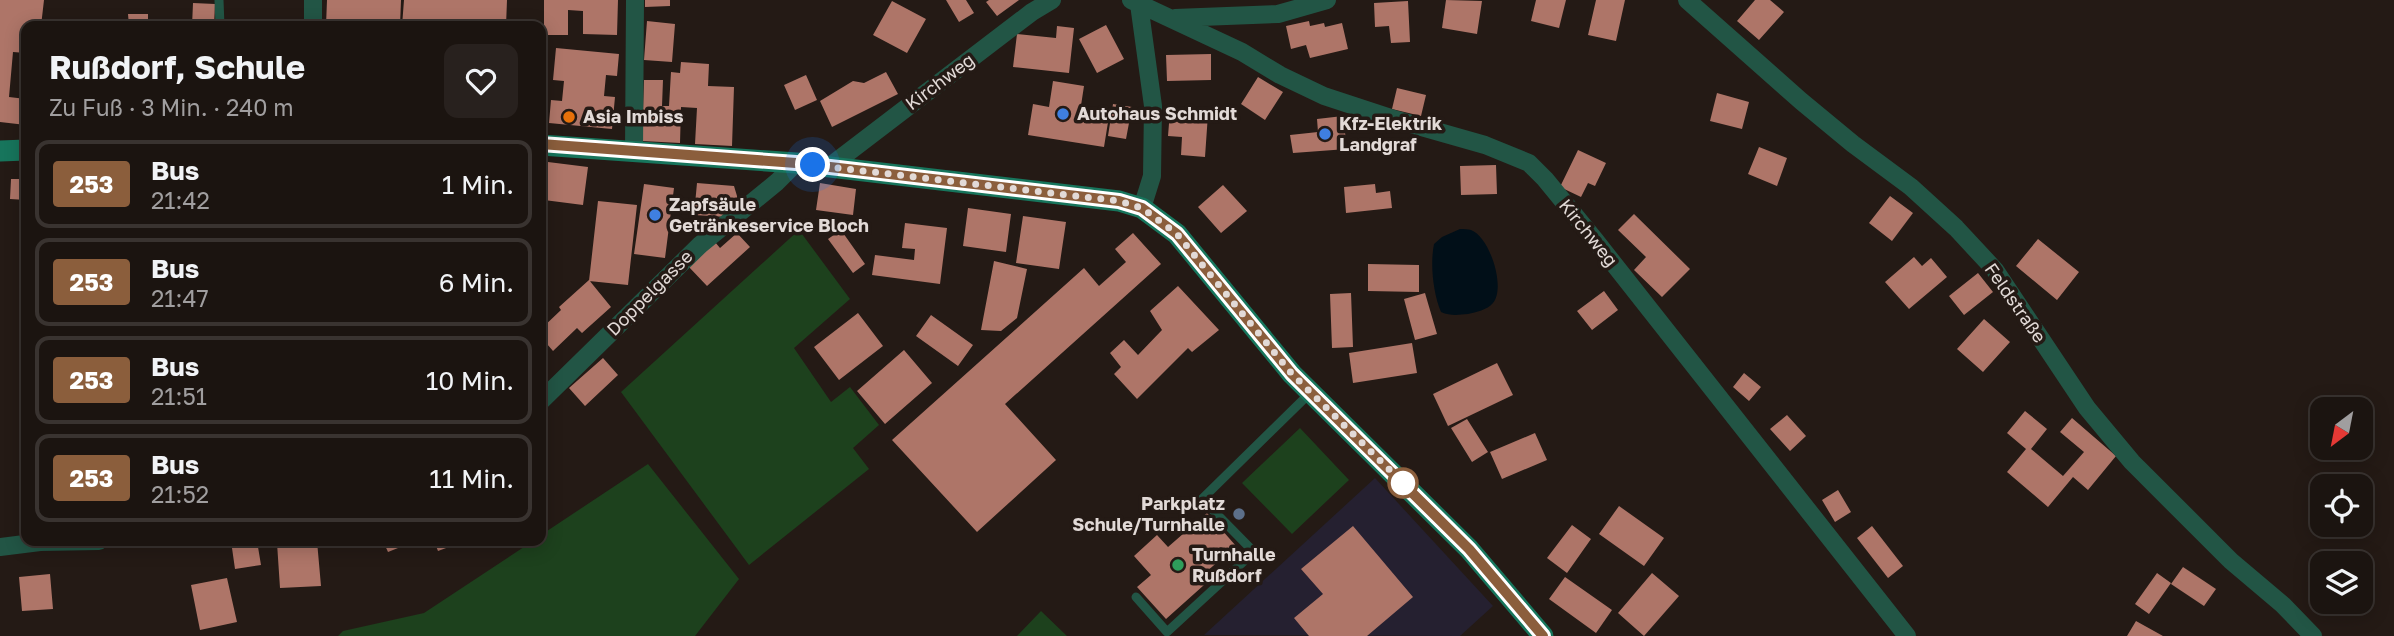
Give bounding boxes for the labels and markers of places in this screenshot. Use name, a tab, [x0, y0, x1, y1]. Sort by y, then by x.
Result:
place label: Autohaus Schmidt	[1077, 102, 1237, 124]
place label: Asia Imbiss	[583, 105, 684, 127]
marker: Autohaus Schmidt	[1055, 106, 1071, 122]
marker: Asia Imbiss	[561, 109, 577, 125]
place label: Kfz-Elektrik Landgraf	[1339, 112, 1443, 155]
marker: Kfz-Elektrik Landgraf	[1317, 126, 1333, 142]
place label: Zapfsäule Getränkeservice Bloch	[669, 193, 869, 236]
marker: Zapfsäule Getränkeservice Bloch	[647, 207, 663, 223]
unlabelled marker	[1388, 468, 1418, 498]
place label: Parkplatz Schule/Turnhalle	[1072, 492, 1225, 535]
marker: Parkplatz Schule/Turnhalle	[1231, 506, 1247, 522]
place label: Turnhalle Rußdorf	[1192, 543, 1276, 586]
marker: Turnhalle Rußdorf	[1170, 557, 1186, 573]

